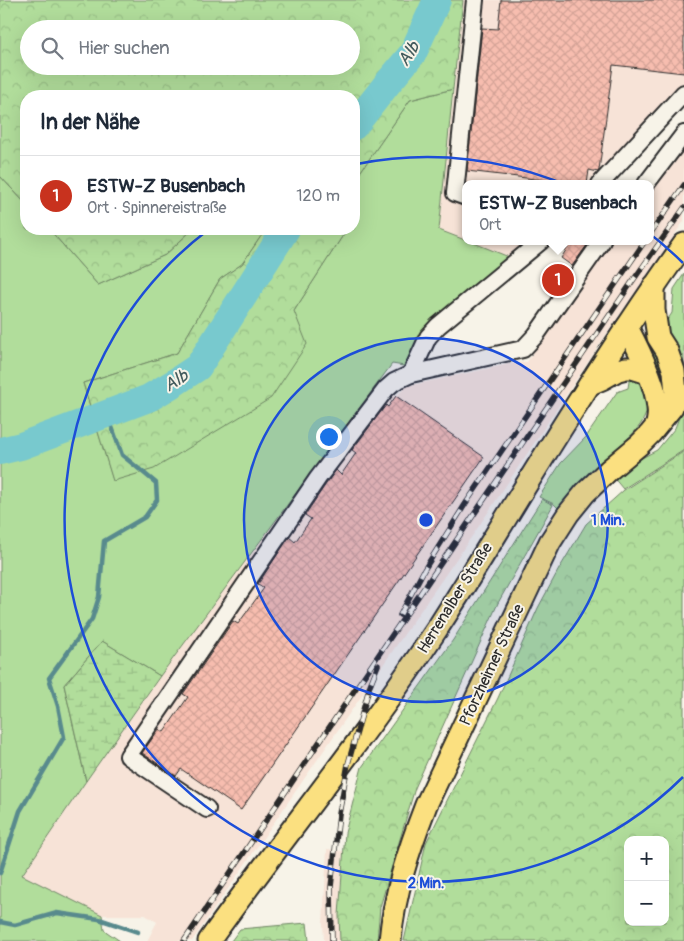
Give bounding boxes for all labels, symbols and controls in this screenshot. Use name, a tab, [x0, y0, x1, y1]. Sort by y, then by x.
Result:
search box	[20, 20, 360, 75]
icon: search	[38, 34, 66, 62]
text: Hier suchen	[78, 36, 170, 60]
water label: Alb	[393, 36, 426, 71]
text: In der Nähe	[40, 109, 140, 136]
text: ESTW-Z Busenbach	[87, 174, 245, 198]
popup	[462, 180, 654, 245]
text: 1	[53, 186, 59, 206]
text: 120 m	[296, 186, 340, 206]
text: ESTW-Z Busenbach	[479, 191, 637, 215]
text: Ort · Spinnereistraße	[87, 198, 227, 218]
text: Ort	[479, 215, 501, 235]
pin: 1	[542, 261, 574, 299]
water label: Alb	[159, 364, 194, 397]
your location	[316, 424, 342, 450]
centre of rings	[417, 511, 435, 529]
text: 1 Min.	[591, 511, 625, 530]
street label: Herrenalber Straße	[413, 539, 497, 657]
street label: Pforzheimer Straße	[455, 601, 529, 729]
map controls	[624, 836, 669, 926]
button: +	[624, 836, 669, 881]
text: 2 Min.	[408, 874, 444, 893]
button: −	[624, 881, 669, 926]

